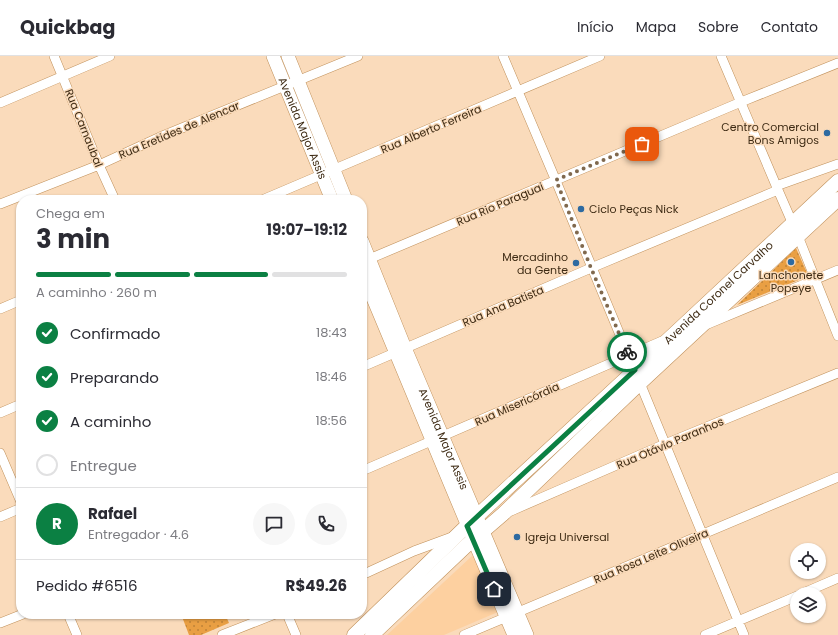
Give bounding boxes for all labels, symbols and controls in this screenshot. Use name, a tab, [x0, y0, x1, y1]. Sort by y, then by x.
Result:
text: Quickbag	[20, 14, 115, 41]
text: Início	[577, 17, 614, 37]
text: Mapa	[636, 17, 676, 37]
text: Sobre	[698, 17, 739, 37]
text: Contato	[761, 17, 818, 37]
street label: Avenida Major Assis	[274, 75, 331, 182]
street label: Rua Carnaubal	[61, 86, 107, 170]
street label: Rua Eretides de Alencar	[116, 97, 242, 163]
street label: Rua Alberto Ferreira	[378, 100, 484, 158]
place label: Centro Comercial Bons Amigos	[721, 119, 819, 148]
pin	[625, 127, 659, 161]
marker: Centro Comercial Bons Amigos	[822, 128, 832, 138]
icon: bag	[631, 133, 653, 155]
street label: Rua Rio Paraguai	[454, 178, 546, 230]
place label: Ciclo Peças Nick	[589, 201, 679, 217]
text: Chega em	[36, 204, 105, 223]
marker: Ciclo Peças Nick	[576, 204, 586, 214]
text: 19:07–19:12	[266, 219, 347, 240]
text: 3 min	[36, 221, 110, 257]
street label: Avenida Coronel Carvalho	[660, 237, 777, 348]
place label: Mercadinho da Gente	[502, 249, 568, 278]
marker: Lanchonete Popeye	[786, 257, 796, 267]
marker: Mercadinho da Gente	[571, 258, 581, 268]
place label: Lanchonete Popeye	[759, 267, 824, 296]
street label: Rua Ana Batista	[460, 282, 546, 330]
text: A caminho · 260 m	[36, 283, 157, 302]
icon: check	[36, 322, 58, 344]
text: Confirmado	[70, 323, 160, 344]
text: 18:43	[316, 323, 347, 342]
courier	[607, 332, 647, 372]
icon: bike	[616, 341, 638, 363]
icon: check	[36, 366, 58, 388]
text: Preparando	[70, 367, 159, 388]
text: 18:46	[315, 367, 347, 386]
street label: Rua Misericórdia	[472, 378, 562, 430]
street label: Avenida Major Assis	[415, 385, 472, 492]
icon: check	[36, 410, 58, 432]
text: A caminho	[70, 411, 151, 432]
text: 18:56	[315, 411, 347, 430]
street label: Rua Otávio Paranhos	[614, 413, 726, 473]
text: Entregue	[70, 455, 137, 476]
text: Rafael	[88, 503, 137, 524]
button: chat	[253, 503, 295, 545]
button: phone	[305, 503, 347, 545]
text: R	[52, 513, 62, 534]
text: Entregador · 4.6	[88, 525, 189, 544]
street label: Rua Rosa Leite Oliveira	[591, 525, 711, 587]
place label: Igreja Universal	[525, 529, 609, 545]
marker: Igreja Universal	[512, 532, 522, 542]
map controls	[790, 543, 826, 623]
button: locate	[790, 543, 826, 579]
pin	[477, 572, 511, 606]
text: Pedido #6516	[36, 575, 137, 596]
text: R$49.26	[286, 575, 347, 596]
icon: home	[483, 578, 505, 600]
button: layers	[790, 587, 826, 623]

